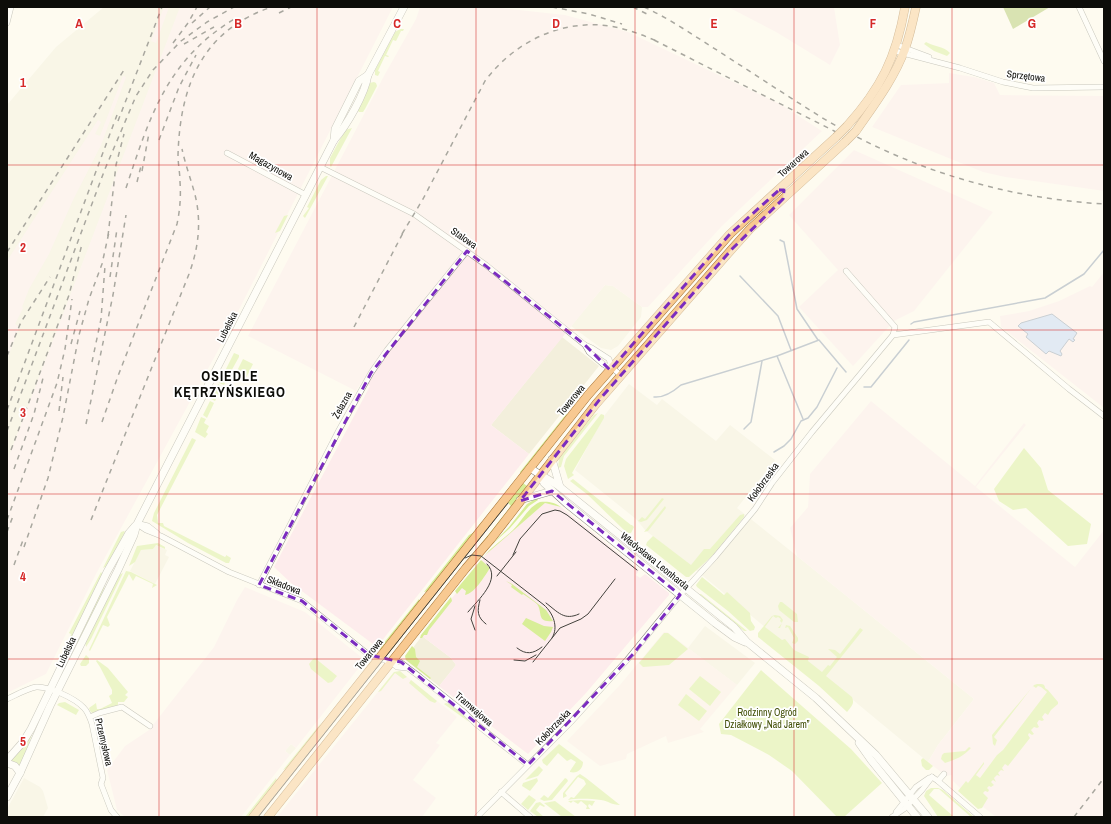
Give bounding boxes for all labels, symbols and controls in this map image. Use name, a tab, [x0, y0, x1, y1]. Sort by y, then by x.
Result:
text: A	[75, 15, 83, 32]
text: B	[234, 15, 242, 32]
text: C	[393, 15, 401, 32]
text: D	[552, 15, 560, 32]
text: E	[710, 15, 718, 32]
text: F	[870, 15, 877, 32]
text: G	[1028, 15, 1036, 32]
street label: Sprzętowa	[1006, 67, 1046, 85]
text: 1	[20, 74, 26, 91]
street label: Towarowa	[775, 146, 811, 180]
street label: Magazynowa	[247, 149, 296, 184]
street label: Stalowa	[448, 224, 480, 252]
text: 2	[20, 239, 26, 256]
street label: Lubelska	[214, 309, 240, 345]
district label: OSIEDLE KĘTRZYŃSKIEGO	[174, 367, 286, 401]
street label: Towarowa	[554, 381, 588, 418]
street label: Żelazna	[329, 389, 355, 421]
text: 3	[20, 404, 26, 421]
street label: Kołobrzeska	[744, 460, 782, 504]
street label: Władysława Leonharda	[618, 529, 693, 593]
text: 4	[20, 568, 26, 585]
street label: Składowa	[265, 573, 303, 598]
street label: Lubelska	[53, 634, 79, 670]
street label: Towarowa	[352, 635, 386, 672]
street label: Tramwajowa	[452, 689, 496, 729]
street label: Kołobrzeska	[533, 706, 574, 748]
park label: Rodzinny Ogród Działkowy „Nad Jarem”	[724, 706, 810, 731]
street label: Przemysłowa	[92, 717, 116, 768]
text: 5	[20, 733, 26, 750]

